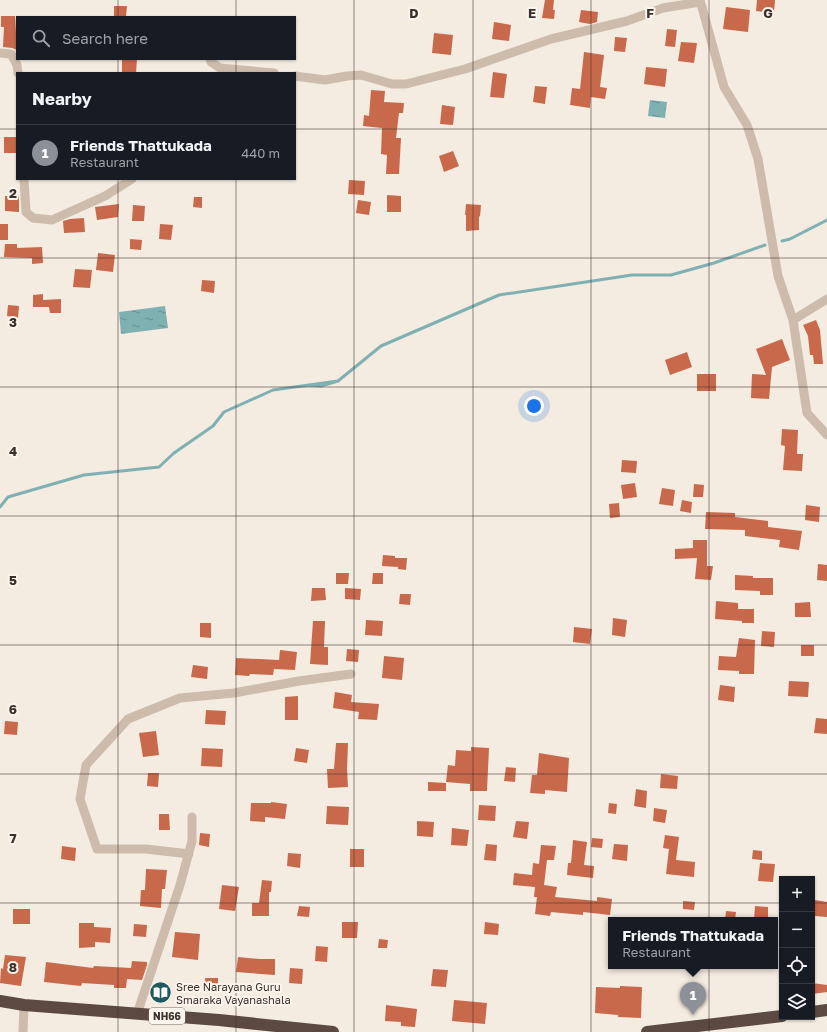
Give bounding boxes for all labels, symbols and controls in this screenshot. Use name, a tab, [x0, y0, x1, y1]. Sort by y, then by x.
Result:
text: D	[409, 5, 419, 21]
text: E	[528, 5, 536, 21]
text: F	[646, 5, 654, 21]
text: G	[763, 5, 773, 21]
search box	[16, 16, 296, 60]
icon: search	[30, 27, 52, 49]
text: Search here	[62, 29, 148, 47]
text: Nearby	[32, 88, 92, 109]
text: Friends Thattukada	[70, 136, 212, 154]
text: 1	[42, 145, 48, 161]
text: 440 m	[241, 145, 280, 161]
text: Restaurant	[70, 154, 139, 170]
text: 2	[9, 185, 17, 201]
text: 3	[9, 314, 17, 330]
your location	[524, 396, 544, 416]
text: 4	[9, 443, 17, 459]
text: 5	[9, 572, 17, 588]
text: 6	[9, 701, 17, 717]
text: 7	[9, 830, 17, 846]
map controls	[779, 876, 815, 1020]
button: +	[779, 876, 815, 912]
button: −	[779, 912, 815, 948]
popup	[608, 917, 778, 969]
text: Friends Thattukada	[622, 926, 764, 944]
text: Restaurant	[622, 944, 691, 960]
button: locate	[779, 948, 815, 984]
text: 8	[9, 959, 17, 975]
library icon: Sree Narayana Guru Smaraka Vayanashala	[147, 979, 173, 1005]
place label: Sree Narayana Guru Smaraka Vayanashala	[176, 980, 291, 1006]
pin: 1	[680, 982, 706, 1015]
button: layers	[779, 984, 815, 1020]
road number: NH66	[149, 1008, 185, 1024]

